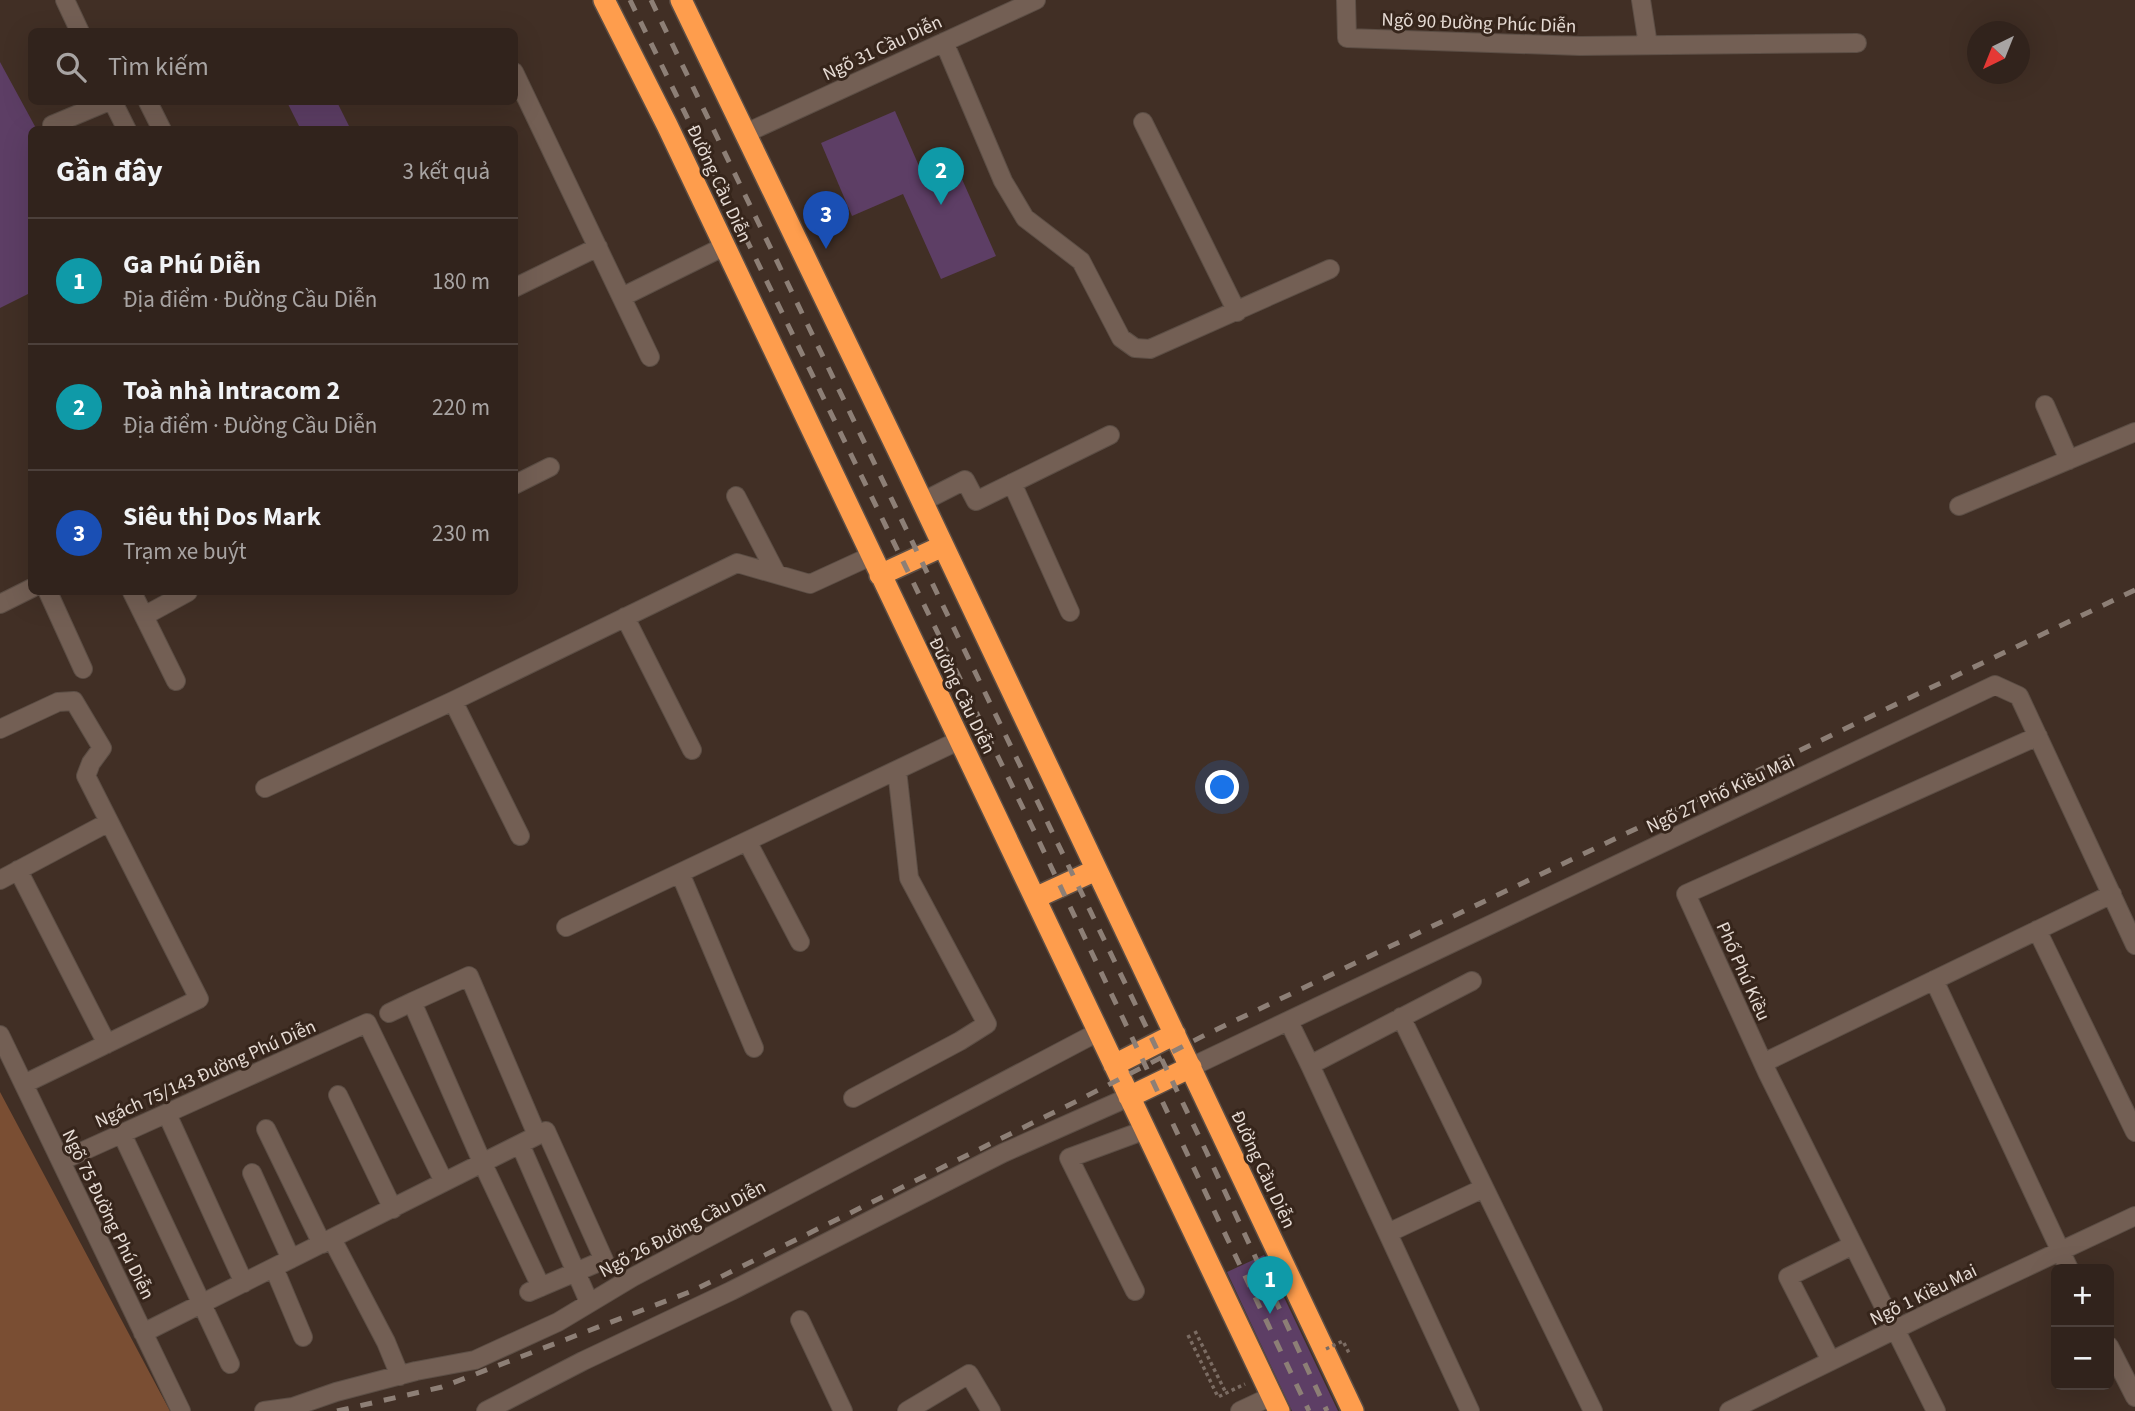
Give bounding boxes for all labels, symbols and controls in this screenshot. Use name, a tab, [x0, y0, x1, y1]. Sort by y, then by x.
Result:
street label: Ngõ 90 Đường Phúc Diễn	[1381, 7, 1577, 40]
street label: Ngõ 31 Cầu Diễn	[818, 9, 947, 88]
north arrow	[1967, 21, 2030, 84]
search box	[28, 28, 518, 105]
icon: search	[52, 48, 90, 86]
text: Tìm kiếm	[108, 48, 209, 85]
street label: Đường Cầu Diễn	[680, 120, 758, 247]
pin: 2	[918, 147, 964, 205]
text: Gần đây	[56, 150, 163, 193]
text: 3 kết quả	[403, 155, 490, 188]
pin: 3	[803, 191, 849, 249]
text: Ga Phú Diễn	[123, 246, 261, 283]
text: 1	[73, 265, 85, 298]
text: 180 m	[432, 265, 490, 298]
text: Địa điểm · Đường Cầu Diễn	[123, 283, 377, 316]
text: Toà nhà Intracom 2	[123, 372, 340, 409]
text: 2	[73, 391, 85, 424]
text: 220 m	[432, 391, 490, 424]
text: Địa điểm · Đường Cầu Diễn	[123, 409, 377, 442]
text: Siêu thị Dos Mark	[123, 498, 321, 535]
text: 3	[73, 517, 85, 550]
text: 230 m	[432, 517, 490, 550]
text: Trạm xe buýt	[123, 535, 247, 568]
street label: Đường Cầu Diễn	[922, 633, 1002, 759]
street label: Ngõ 27 Phố Kiều Mai	[1642, 748, 1799, 841]
your location	[1205, 770, 1239, 804]
street label: Phố Phú Kiều	[1709, 918, 1776, 1025]
street label: Ngách 75/143 Đường Phú Diễn	[91, 1013, 320, 1135]
street label: Đường Cầu Diễn	[1224, 1106, 1302, 1233]
street label: Ngõ 75 Đường Phú Diễn	[55, 1125, 161, 1304]
street label: Ngõ 26 Đường Cầu Diễn	[594, 1174, 771, 1285]
pin: 1	[1247, 1256, 1293, 1314]
street label: Ngõ 1 Kiều Mai	[1865, 1258, 1982, 1333]
map controls	[2051, 1264, 2114, 1390]
button: +	[2051, 1264, 2114, 1327]
button: −	[2051, 1327, 2114, 1390]

